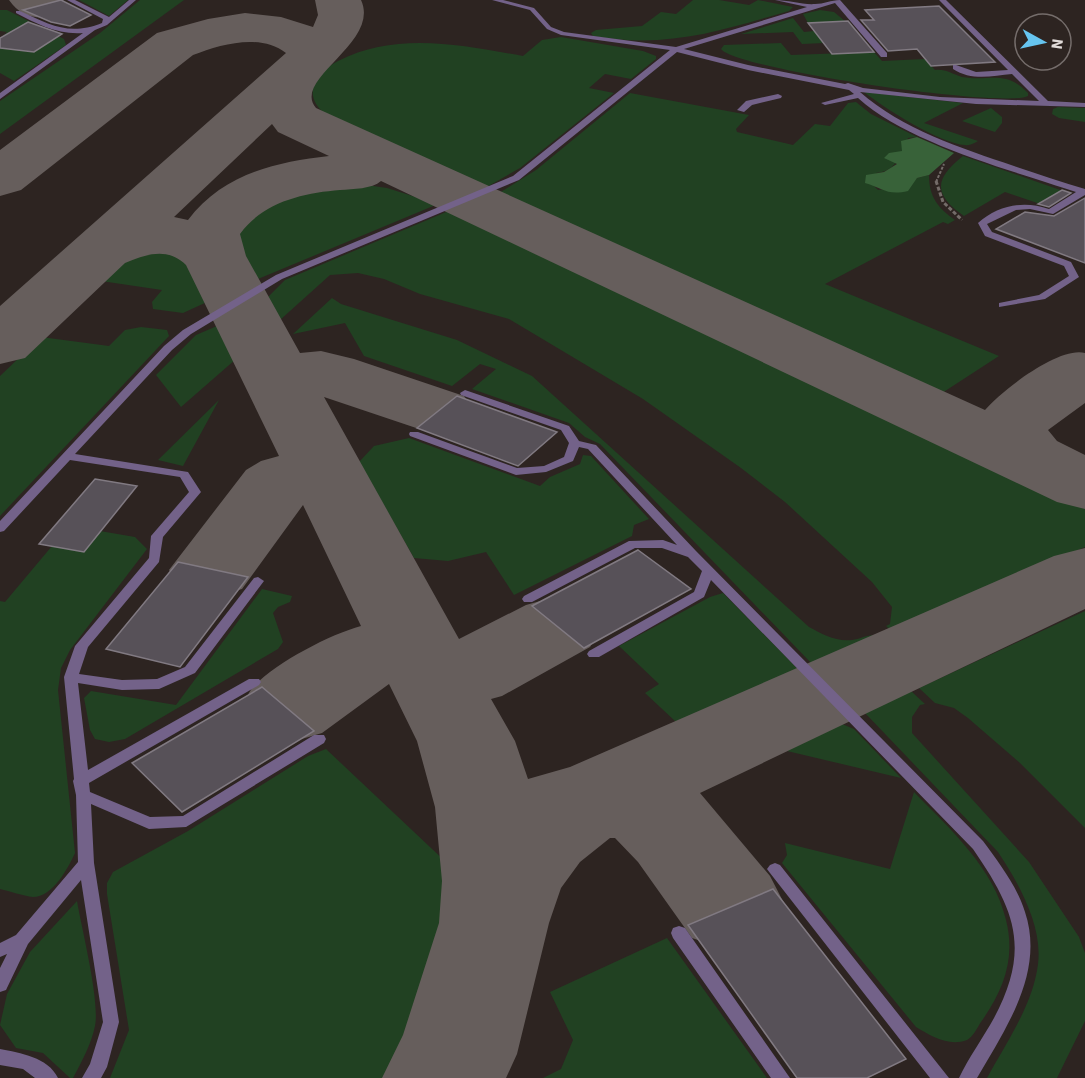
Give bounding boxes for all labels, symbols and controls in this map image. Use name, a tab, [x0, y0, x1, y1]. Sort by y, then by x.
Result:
north arrow	[1013, 12, 1073, 72]
text: N	[1045, 37, 1068, 51]

